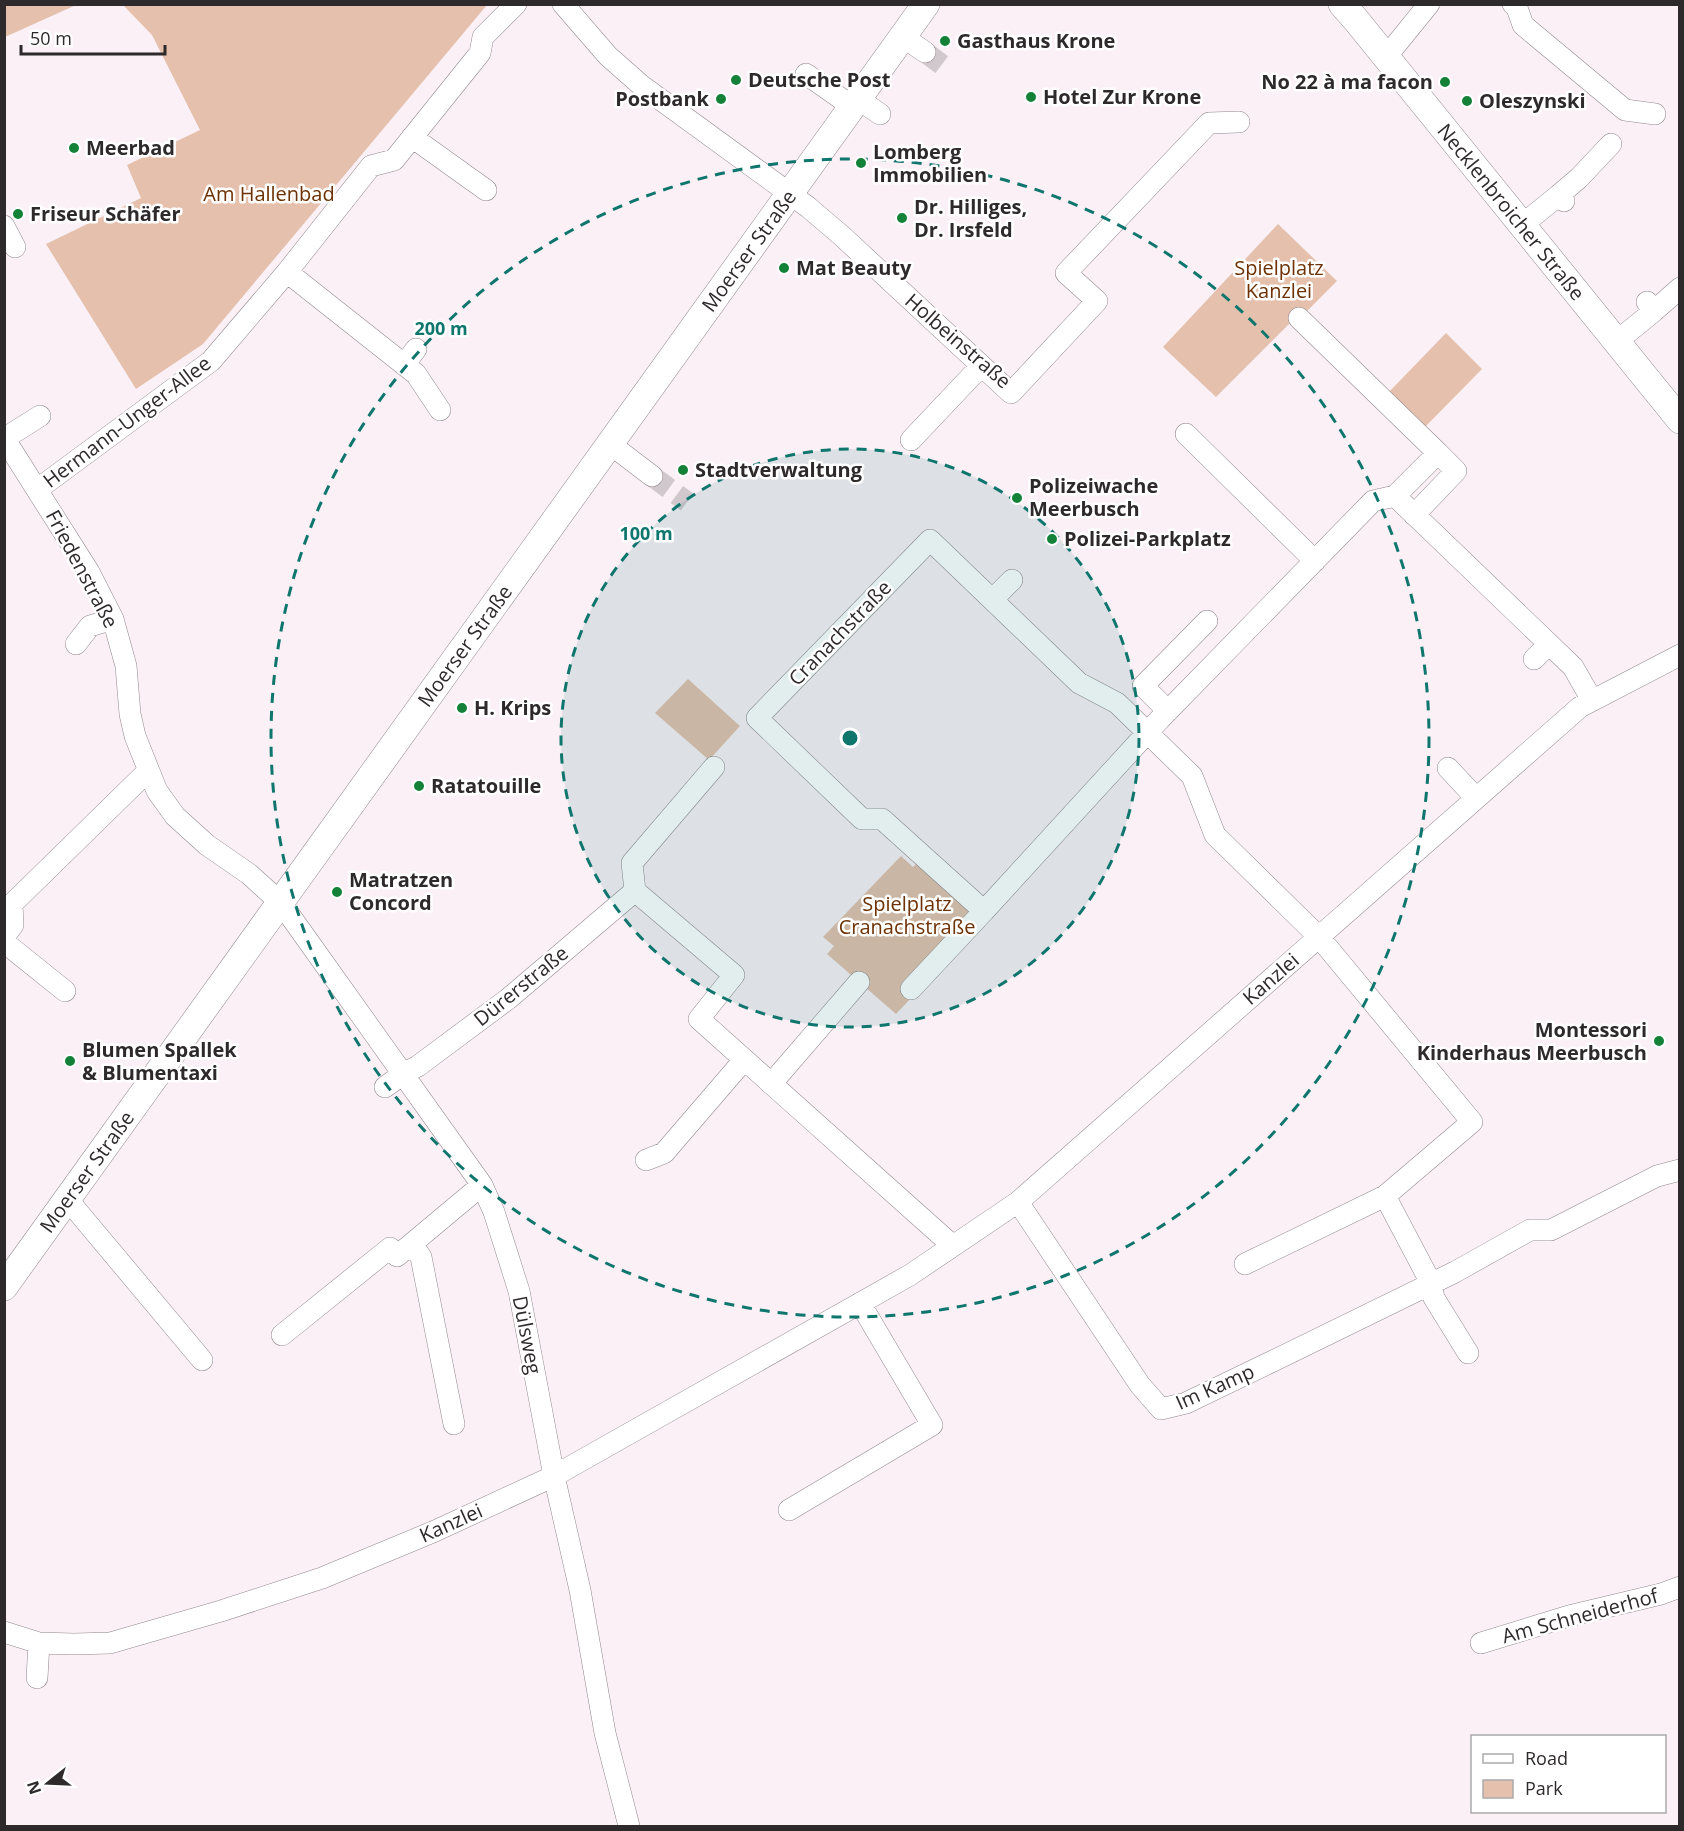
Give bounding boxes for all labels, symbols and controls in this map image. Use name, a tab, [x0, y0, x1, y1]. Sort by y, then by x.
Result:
scale bar	[21, 18, 165, 56]
text: 50 m	[30, 26, 72, 50]
place label: Gasthaus Krone	[957, 27, 1115, 54]
marker: Gasthaus Krone	[938, 34, 952, 48]
place label: Deutsche Post	[748, 66, 891, 93]
place label: No 22 à ma facon	[1261, 68, 1433, 95]
marker: Deutsche Post	[729, 73, 743, 87]
marker: No 22 à ma facon	[1438, 75, 1452, 89]
place label: Hotel Zur Krone	[1043, 83, 1201, 110]
place label: Postbank	[615, 85, 710, 112]
place label: Oleszynski	[1479, 87, 1586, 114]
marker: Hotel Zur Krone	[1024, 90, 1038, 104]
marker: Postbank	[714, 92, 728, 106]
marker: Oleszynski	[1460, 94, 1474, 108]
street label: Necklenbroicher Straße	[1432, 118, 1591, 306]
place label: Meerbad	[86, 134, 175, 161]
place label: Lomberg Immobilien	[873, 138, 987, 188]
marker: Meerbad	[67, 141, 81, 155]
marker: Lomberg Immobilien	[854, 156, 868, 170]
park label: Am Hallenbad	[203, 180, 335, 207]
street label: Moerser Straße	[695, 184, 802, 317]
place label: Dr. Hilliges, Dr. Irsfeld	[914, 193, 1027, 243]
place label: Friseur Schäfer	[30, 200, 181, 227]
marker: Friseur Schäfer	[11, 207, 25, 221]
marker: Dr. Hilliges, Dr. Irsfeld	[895, 211, 909, 225]
place label: Mat Beauty	[796, 254, 912, 281]
park label: Spielplatz Kanzlei	[1234, 254, 1324, 304]
marker: Mat Beauty	[777, 261, 791, 275]
street label: Holbeinstraße	[900, 287, 1017, 394]
text: 200 m	[414, 316, 468, 340]
street label: Hermann-Unger-Allee	[37, 350, 216, 494]
place label: Stadtverwaltung	[695, 456, 863, 483]
marker: Stadtverwaltung	[676, 463, 690, 477]
place label: Polizeiwache Meerbusch	[1029, 472, 1158, 522]
marker: Polizeiwache Meerbusch	[1010, 491, 1024, 505]
street label: Friedenstraße	[40, 505, 125, 633]
text: 100 m	[619, 521, 673, 545]
place label: Polizei-Parkplatz	[1064, 525, 1231, 552]
marker: Polizei-Parkplatz	[1045, 532, 1059, 546]
street label: Cranachstraße	[782, 574, 897, 691]
street label: Moerser Straße	[411, 579, 518, 712]
place label: H. Krips	[474, 694, 551, 721]
marker: H. Krips	[455, 701, 469, 715]
centre of rings	[840, 728, 860, 748]
place label: Ratatouille	[431, 772, 541, 799]
marker: Ratatouille	[412, 779, 426, 793]
place label: Matratzen Concord	[349, 866, 453, 916]
marker: Matratzen Concord	[330, 885, 344, 899]
park label: Spielplatz Cranachstraße	[839, 890, 975, 940]
street label: Dürerstraße	[468, 939, 573, 1032]
street label: Kanzlei	[1237, 947, 1305, 1011]
place label: Montessori Kinderhaus Meerbusch	[1417, 1016, 1647, 1066]
marker: Montessori Kinderhaus Meerbusch	[1652, 1034, 1666, 1048]
place label: Blumen Spallek & Blumentaxi	[82, 1036, 237, 1086]
marker: Blumen Spallek & Blumentaxi	[63, 1054, 77, 1068]
street label: Moerser Straße	[33, 1105, 140, 1238]
street label: Dülsweg	[507, 1294, 548, 1376]
street label: Im Kamp	[1171, 1357, 1258, 1416]
street label: Kanzlei	[415, 1497, 487, 1548]
street label: Am Schneiderhof	[1499, 1581, 1662, 1649]
legend	[1471, 1735, 1666, 1813]
text: Road	[1525, 1746, 1568, 1770]
north arrow	[18, 1753, 78, 1813]
text: Park	[1525, 1776, 1563, 1800]
text: N	[21, 1778, 46, 1797]

